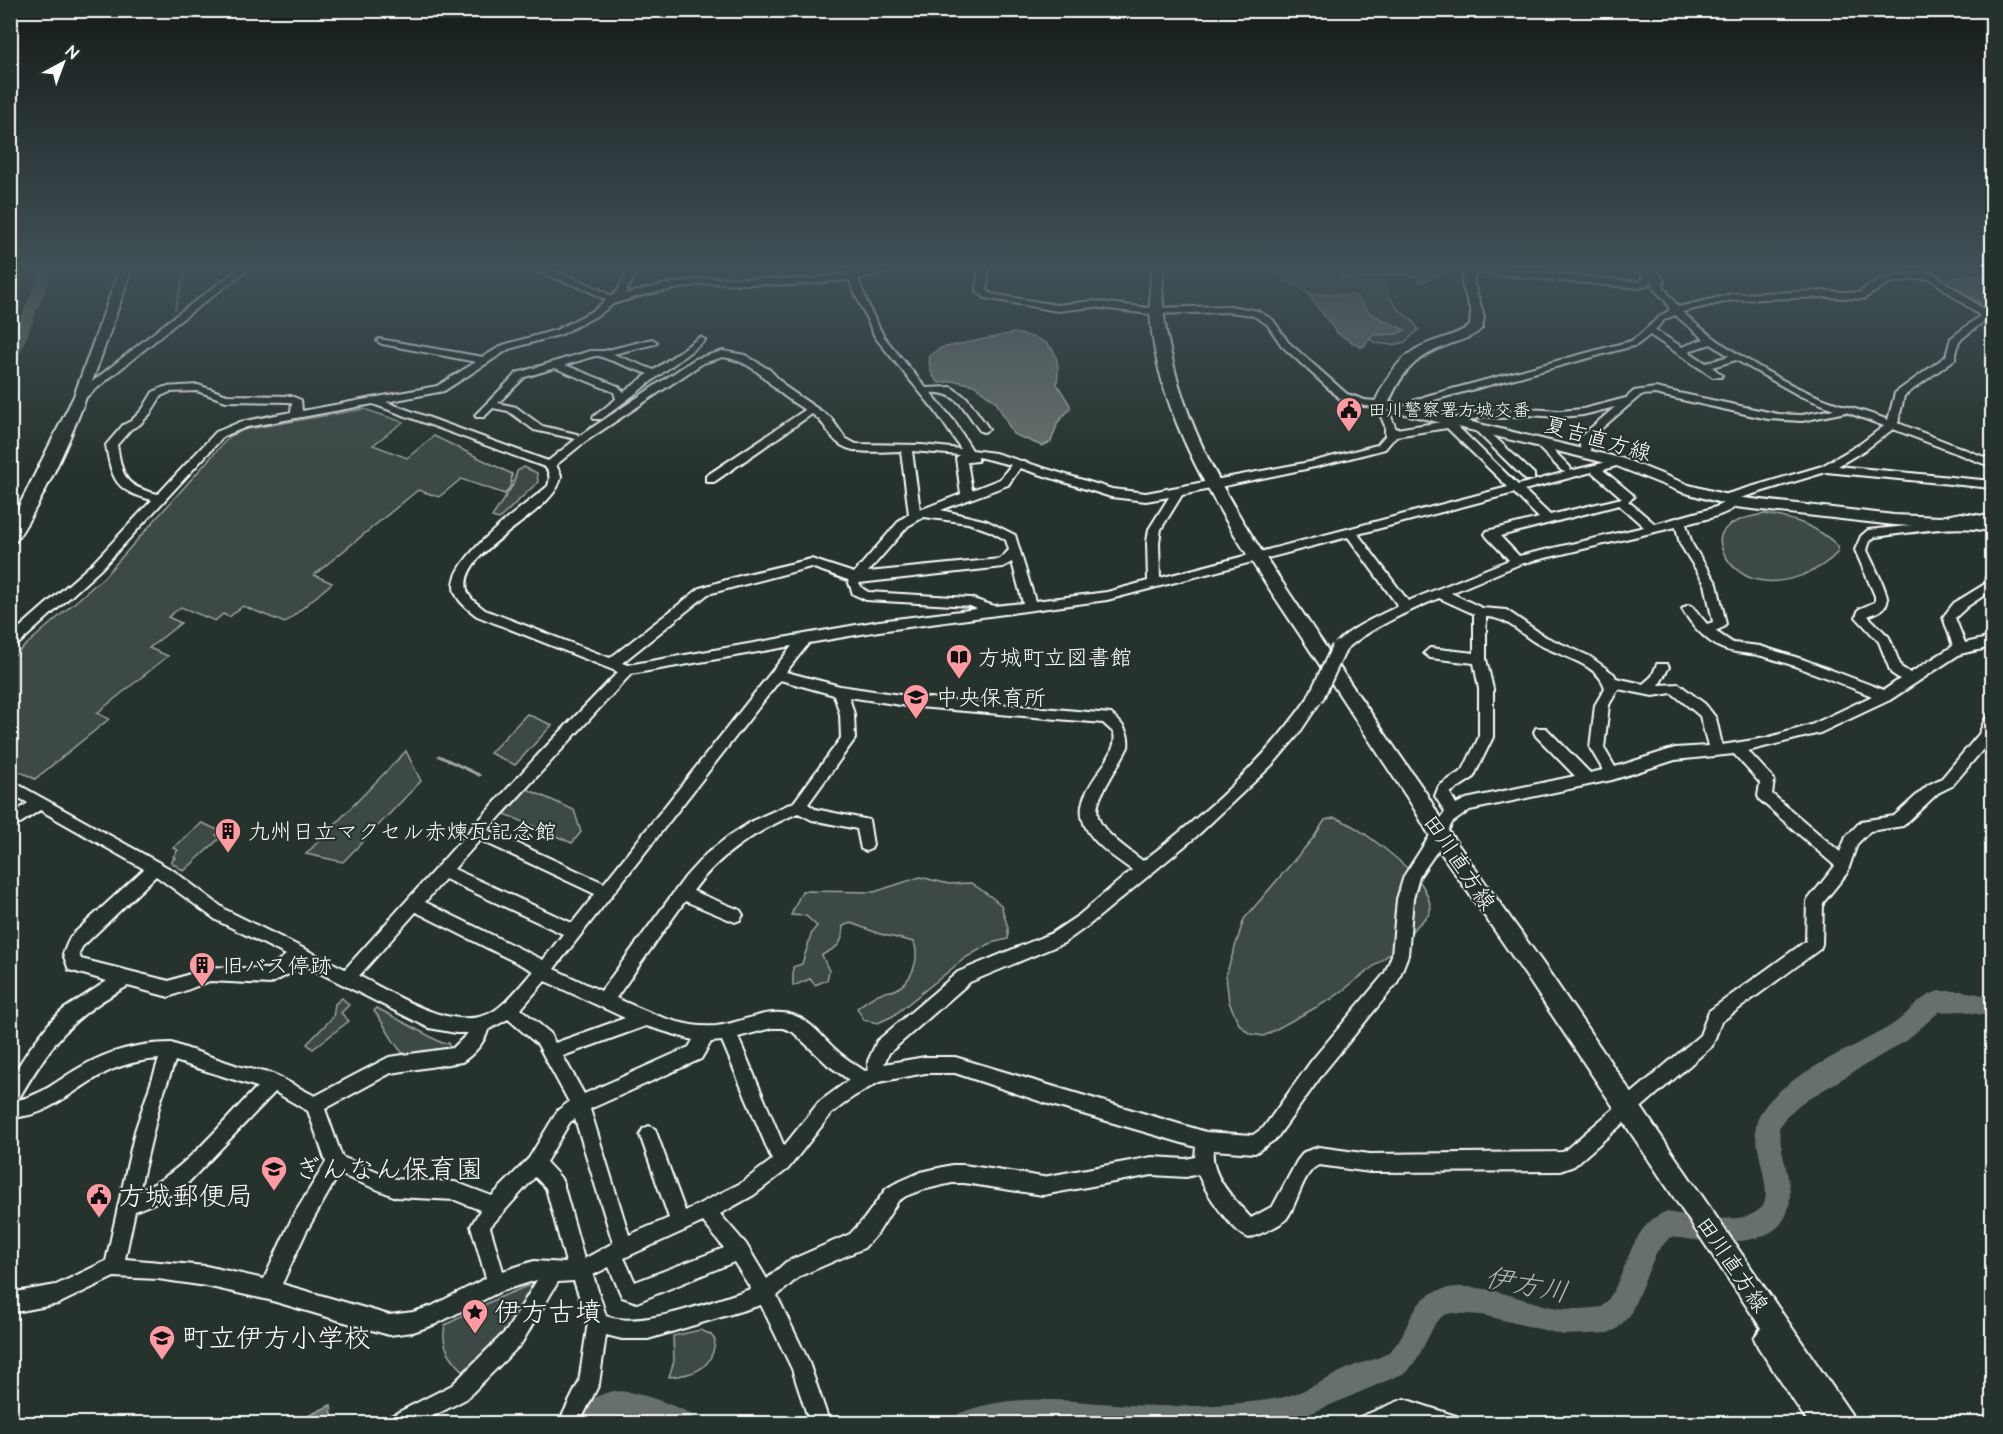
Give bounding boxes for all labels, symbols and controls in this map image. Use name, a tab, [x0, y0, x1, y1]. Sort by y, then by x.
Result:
north arrow	[33, 33, 93, 93]
text: N	[61, 41, 83, 64]
public building icon: 田川警察署方城交番	[1334, 395, 1364, 433]
place label: 田川警察署方城交番	[1368, 398, 1530, 423]
street label: 夏吉直方線	[1540, 409, 1655, 470]
library icon: 方城町立図書館	[944, 642, 974, 680]
place label: 方城町立図書館	[978, 643, 1132, 674]
school or university icon: 中央保育所	[901, 682, 931, 720]
place label: 中央保育所	[936, 683, 1046, 714]
street label: 田川直方線	[1415, 809, 1502, 917]
building icon: 九州日立マクセル赤煉瓦記念館	[213, 816, 243, 854]
place label: 九州日立マクセル赤煉瓦記念館	[248, 817, 556, 848]
building icon: 旧バス停跡	[187, 950, 217, 988]
place label: 旧バス停跡	[222, 951, 332, 982]
place label: ぎんなん保育園	[294, 1151, 483, 1189]
school or university icon: ぎんなん保育園	[259, 1154, 289, 1192]
place label: 方城郵便局	[118, 1178, 253, 1216]
public building icon: 方城郵便局	[84, 1181, 114, 1219]
street label: 田川直方線	[1688, 1211, 1775, 1319]
water label: 伊方川	[1482, 1258, 1572, 1313]
place label: 伊方古墳	[494, 1294, 602, 1332]
place icon: 伊方古墳	[460, 1297, 490, 1335]
place label: 町立伊方小学校	[182, 1320, 371, 1358]
school or university icon: 町立伊方小学校	[147, 1323, 177, 1361]

